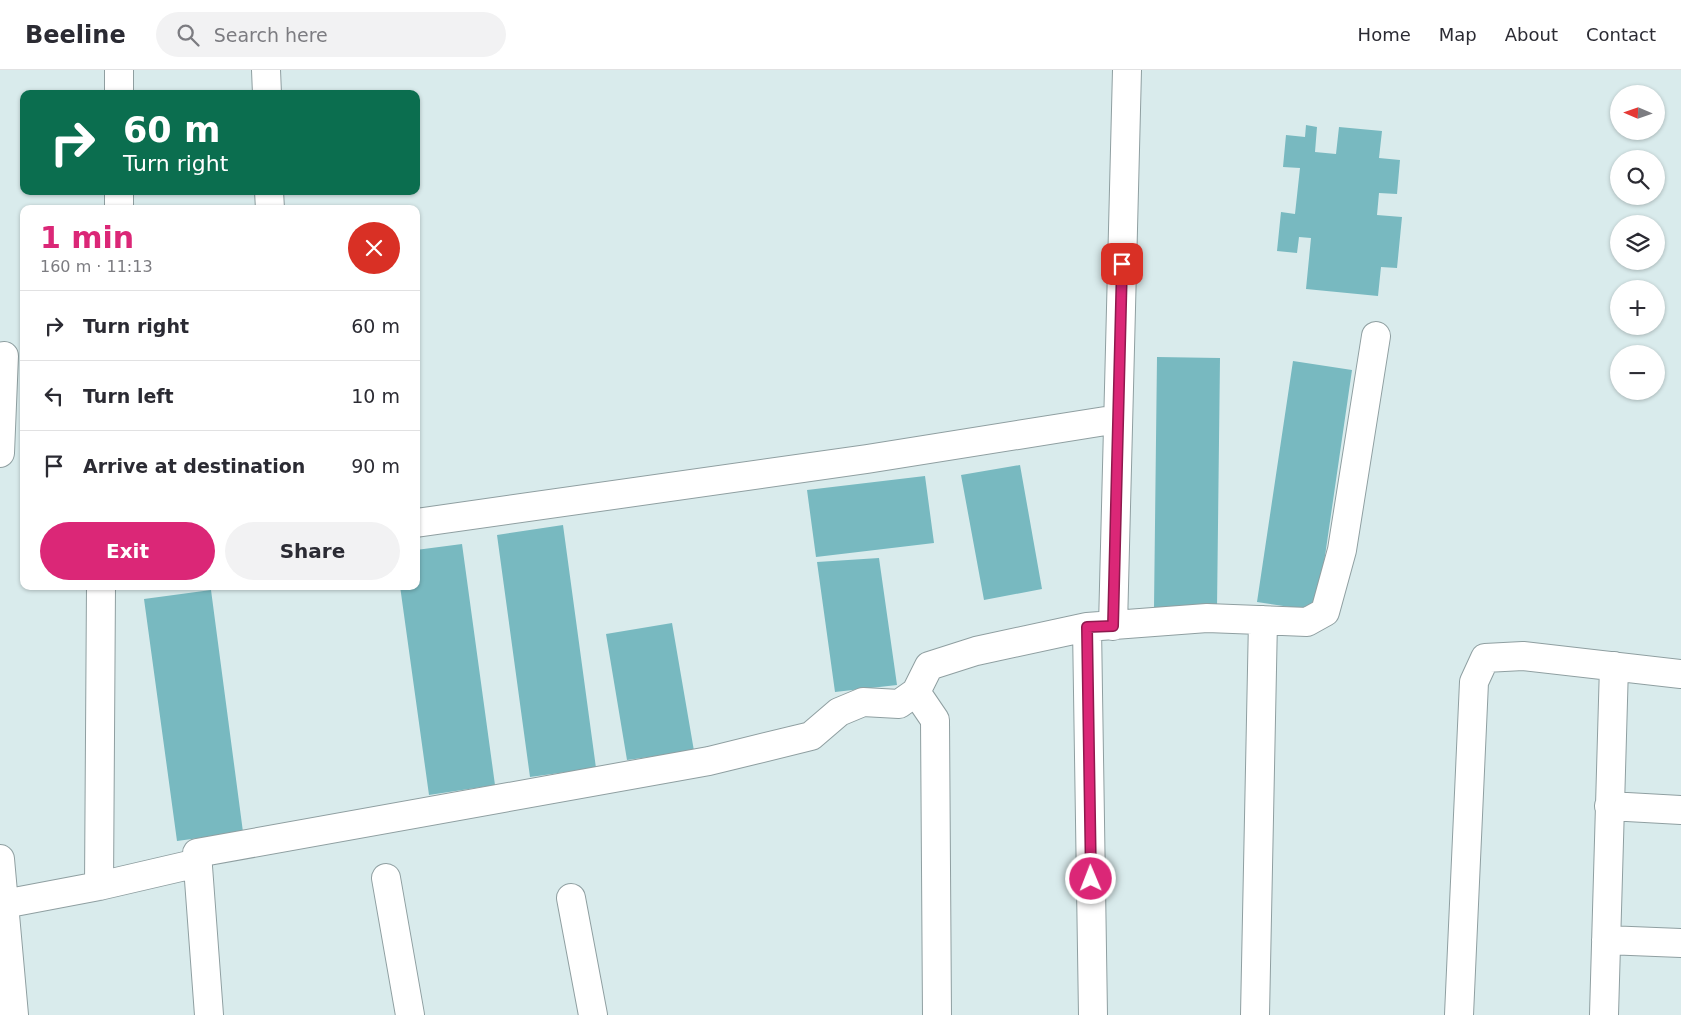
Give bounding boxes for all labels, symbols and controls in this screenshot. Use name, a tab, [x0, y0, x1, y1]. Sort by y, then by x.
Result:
search box	[156, 12, 506, 57]
text: Beeline	[25, 21, 126, 49]
icon: search	[174, 21, 202, 49]
text: Search here	[214, 24, 328, 46]
text: Home	[1358, 24, 1411, 45]
text: Map	[1439, 24, 1477, 45]
text: About	[1505, 24, 1558, 45]
text: Contact	[1586, 24, 1656, 45]
north arrow	[1610, 85, 1665, 140]
map controls	[1610, 85, 1665, 400]
icon: right	[40, 110, 105, 175]
text: 60 m	[123, 110, 220, 150]
button: search	[1610, 150, 1665, 205]
text: Turn right	[123, 151, 228, 176]
button: layers	[1610, 215, 1665, 270]
text: 1 min	[40, 220, 134, 255]
button: close	[348, 222, 400, 274]
pin	[1101, 243, 1143, 285]
icon: arrive	[1108, 250, 1136, 278]
text: 160 m · 11:13	[40, 257, 153, 276]
button: +	[1610, 280, 1665, 335]
icon: right	[40, 312, 68, 340]
text: Turn right	[83, 315, 189, 337]
text: 60 m	[351, 315, 400, 337]
button: −	[1610, 345, 1665, 400]
icon: left	[40, 382, 68, 410]
text: Turn left	[83, 385, 174, 407]
text: 10 m	[351, 385, 400, 407]
icon: arrive	[40, 452, 68, 480]
text: Arrive at destination	[83, 455, 305, 477]
text: 90 m	[351, 455, 400, 477]
button: Exit	[40, 522, 215, 580]
button: Share	[225, 522, 400, 580]
position arrow	[1064, 852, 1116, 904]

